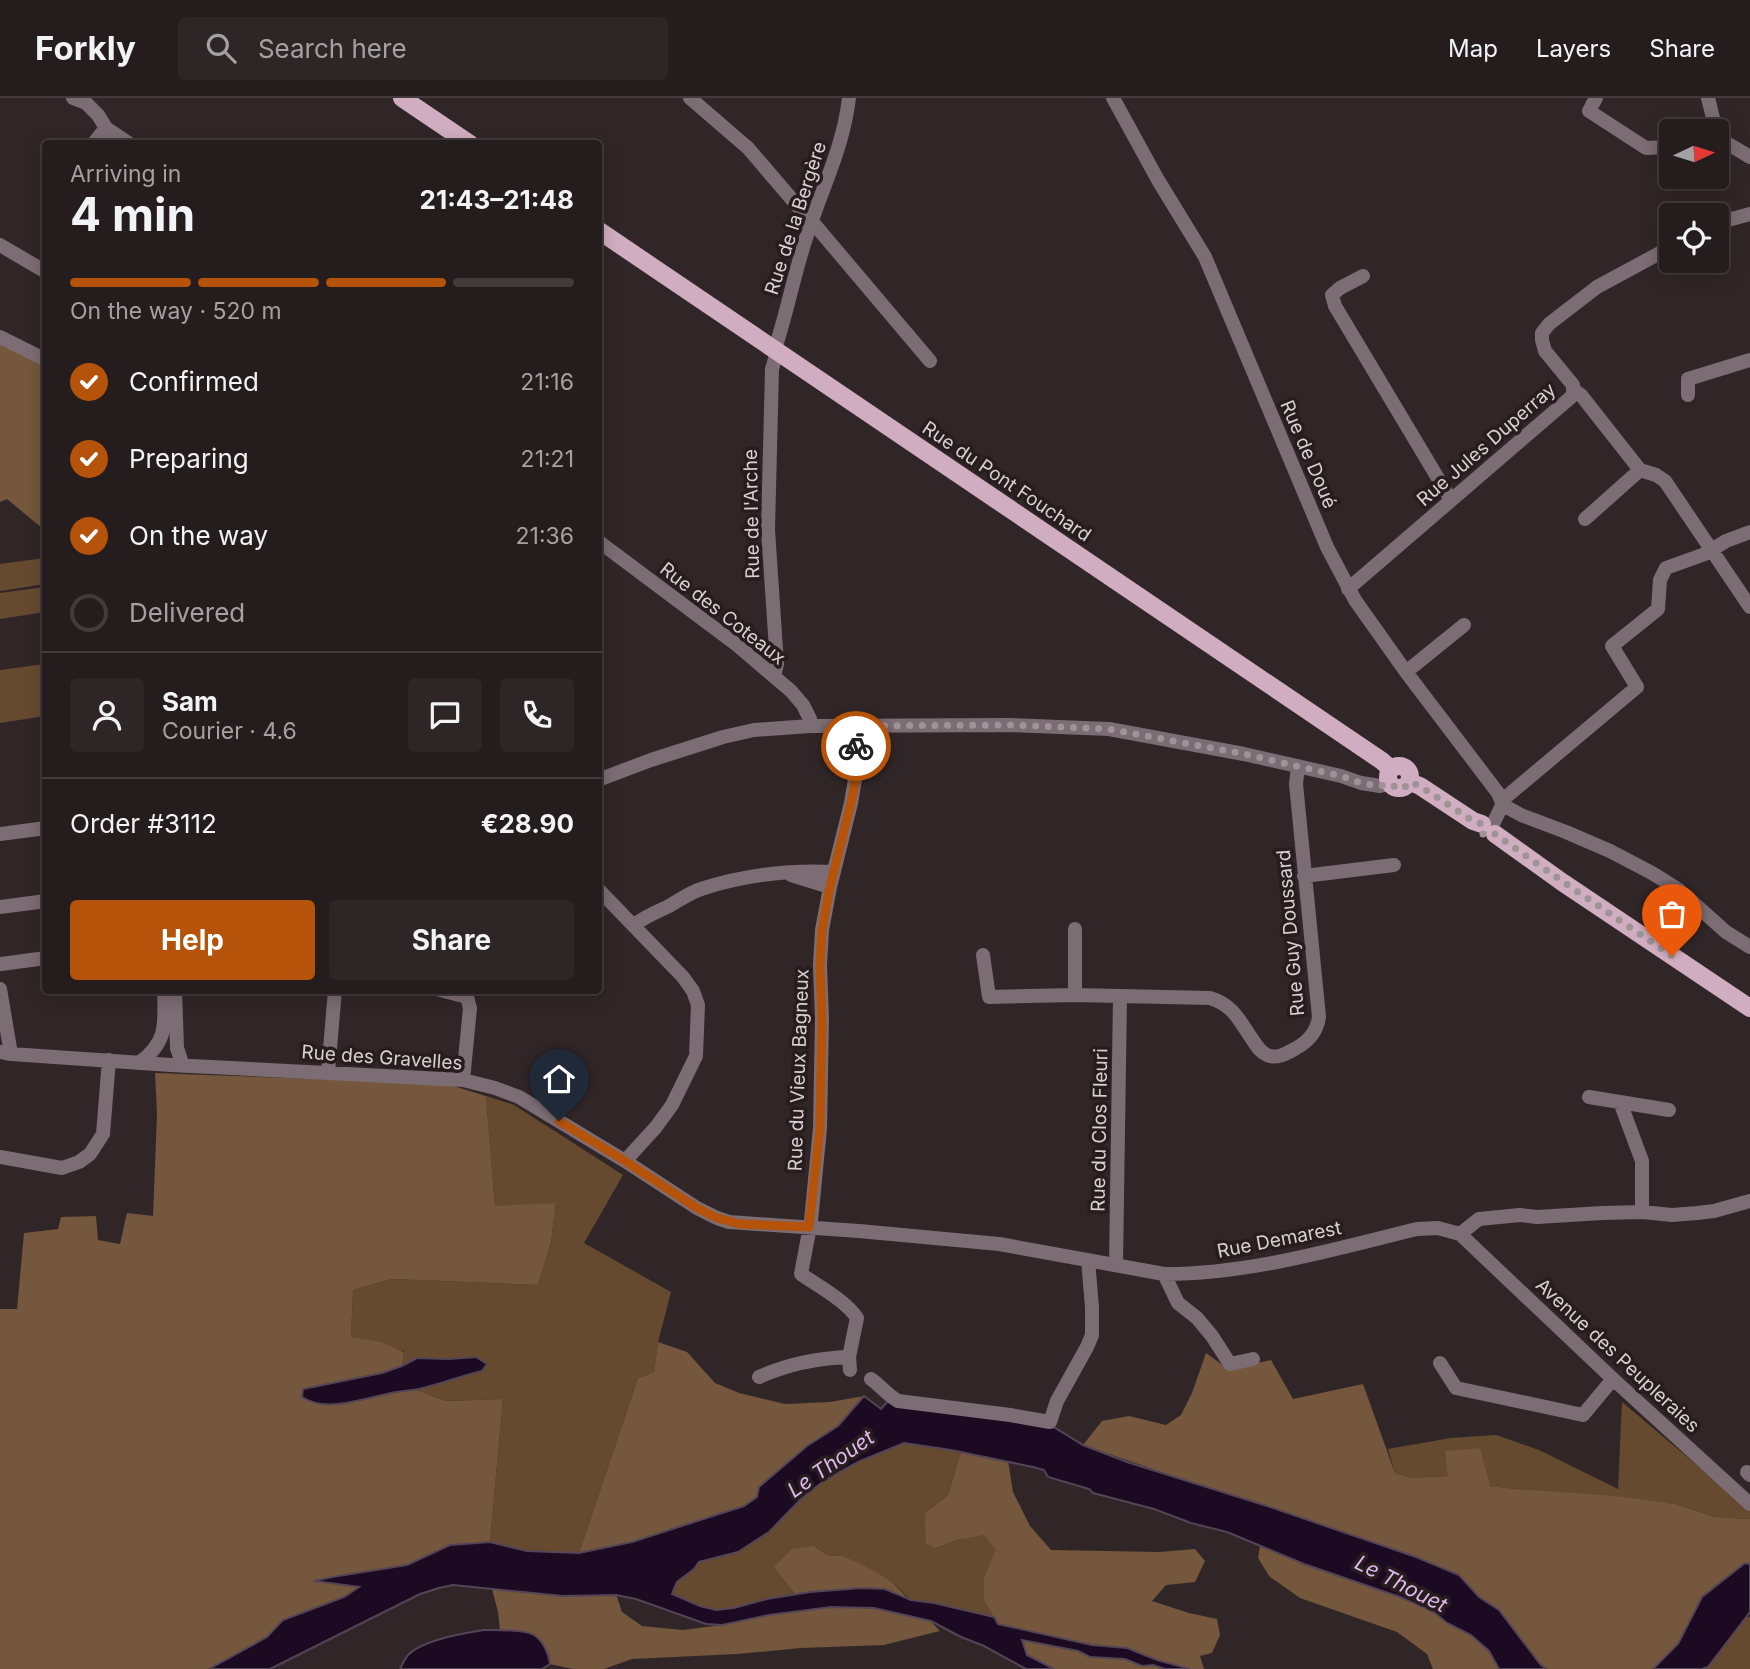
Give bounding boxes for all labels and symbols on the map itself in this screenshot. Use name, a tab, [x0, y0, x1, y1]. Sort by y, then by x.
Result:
north arrow	[1659, 119, 1729, 189]
street label: Rue de la Bergère	[760, 139, 831, 298]
street label: Rue Jules Duperray	[1412, 378, 1561, 511]
street label: Rue de Doué	[1275, 397, 1342, 512]
street label: Rue du Pont Fouchard	[918, 416, 1095, 546]
street label: Rue de l'Arche	[739, 449, 764, 579]
street label: Rue des Coteaux	[655, 557, 790, 669]
courier	[821, 711, 891, 781]
street label: Rue Guy Doussard	[1272, 849, 1309, 1017]
pin	[1642, 884, 1702, 956]
street label: Rue du Vieux Bagneux	[783, 968, 814, 1172]
street label: Rue des Gravelles	[301, 1040, 463, 1075]
street label: Rue du Clos Fleuri	[1087, 1048, 1112, 1212]
pin	[529, 1049, 589, 1121]
street label: Rue Demarest	[1215, 1216, 1343, 1263]
street label: Avenue des Peupleraies	[1531, 1274, 1704, 1437]
water label: Le Thouet	[783, 1424, 880, 1502]
water label: Le Thouet	[1351, 1550, 1452, 1618]

